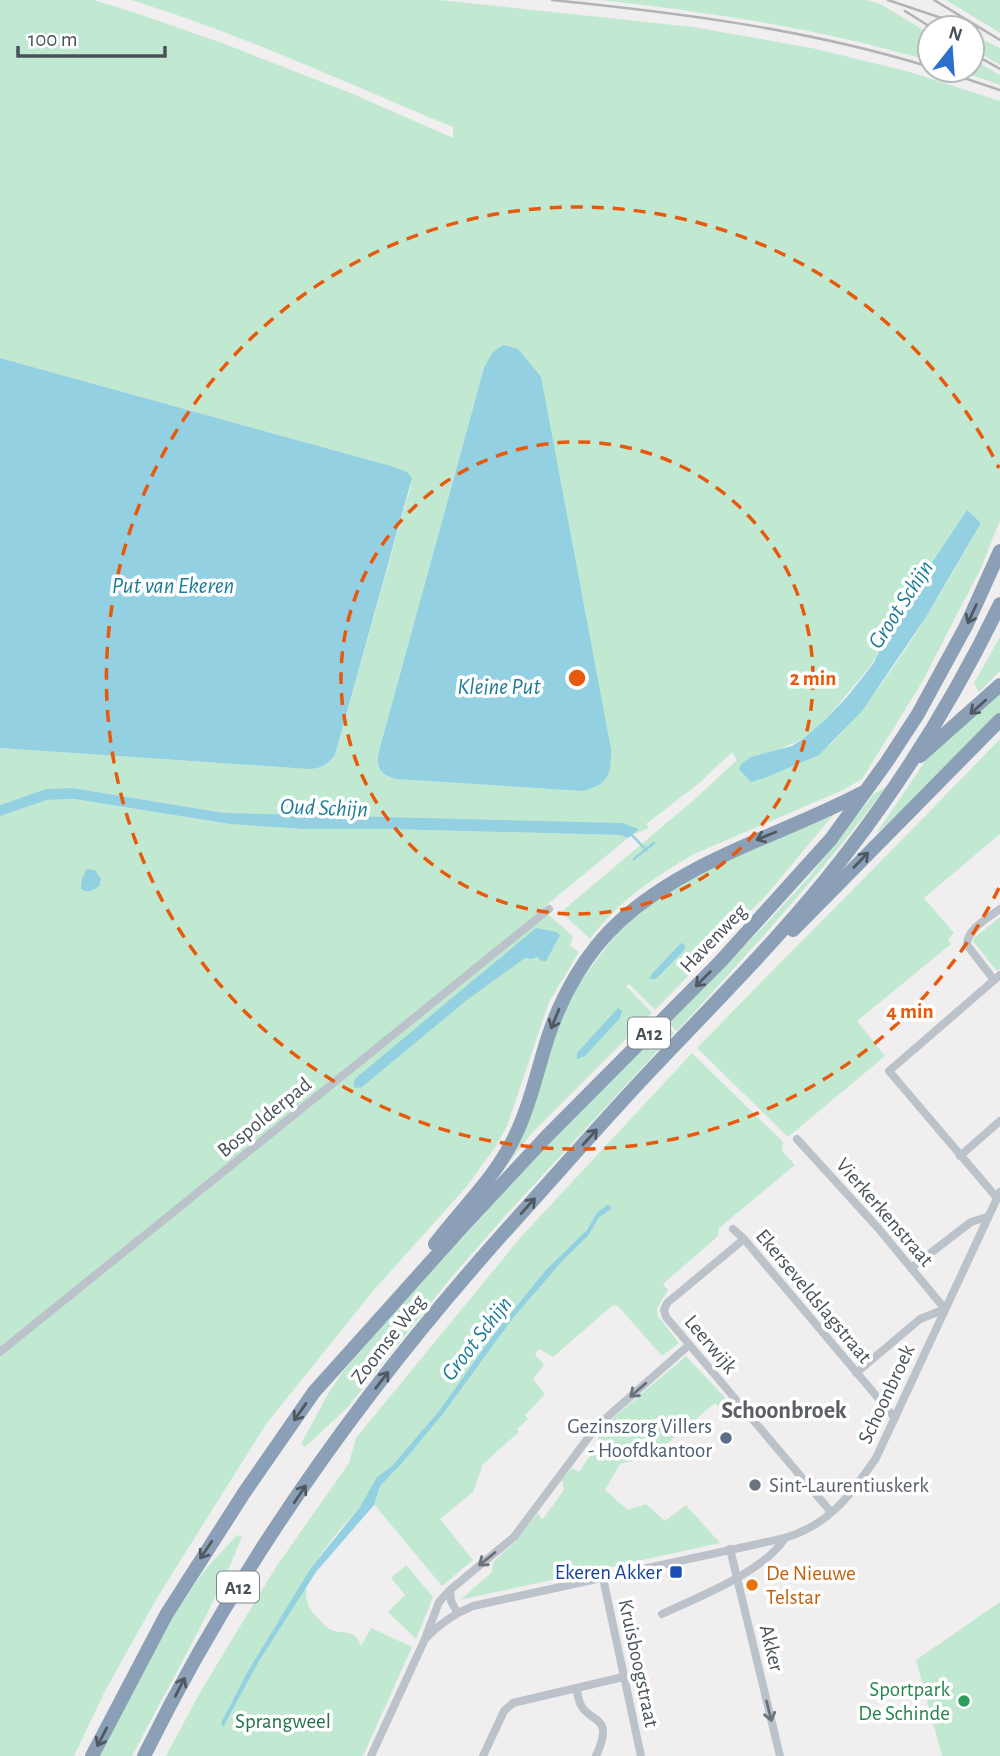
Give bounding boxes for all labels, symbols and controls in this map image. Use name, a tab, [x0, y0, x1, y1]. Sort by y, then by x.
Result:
scale bar	[18, 14, 164, 58]
north arrow	[916, 14, 986, 84]
text: N	[946, 23, 965, 45]
text: 100 m	[28, 29, 78, 50]
water label: Groot Schijn	[864, 557, 938, 653]
water label: Put van Ekeren	[112, 575, 234, 598]
one-way arrow	[965, 603, 978, 624]
centre of rings	[565, 666, 589, 690]
text: 2 min	[790, 668, 836, 689]
water label: Kleine Put	[457, 676, 541, 699]
one-way arrow	[970, 698, 987, 715]
water label: Oud Schijn	[280, 795, 368, 822]
one-way arrow	[756, 831, 778, 844]
one-way arrow	[853, 851, 870, 868]
street label: Havenweg	[676, 900, 751, 976]
one-way arrow	[695, 971, 712, 988]
text: 4 min	[886, 1001, 934, 1022]
one-way arrow	[547, 1008, 560, 1029]
road number: A12	[628, 1018, 670, 1049]
street label: Bospolderpad	[213, 1073, 315, 1161]
one-way arrow	[582, 1129, 599, 1146]
street label: Vierkerkenstraat	[832, 1154, 937, 1271]
one-way arrow	[520, 1197, 536, 1215]
street label: Ekerseveldslagstraat	[752, 1225, 876, 1368]
street label: Zoomse Weg	[347, 1290, 430, 1388]
water label: Groot Schijn	[437, 1293, 517, 1385]
street label: Leerwijk	[680, 1311, 741, 1378]
street label: Schoonbroek	[854, 1341, 919, 1447]
one-way arrow	[374, 1371, 389, 1390]
one-way arrow	[629, 1382, 647, 1398]
district label: Schoonbroek	[721, 1399, 847, 1423]
one-way arrow	[293, 1402, 307, 1421]
place label: Gezinszorg Villers - Hoofdkantoor	[567, 1416, 712, 1461]
marker: Gezinszorg Villers - Hoofdkantoor	[718, 1430, 734, 1446]
place label: Sint-Laurentiuskerk	[769, 1475, 929, 1496]
marker: Sint-Laurentiuskerk	[747, 1477, 763, 1493]
one-way arrow	[293, 1484, 307, 1504]
one-way arrow	[199, 1540, 213, 1559]
one-way arrow	[479, 1552, 497, 1567]
place label: Ekeren Akker	[555, 1562, 662, 1583]
place label: De Nieuwe Telstar	[766, 1563, 856, 1608]
marker: Ekeren Akker	[668, 1564, 684, 1580]
road number: A12	[217, 1572, 259, 1602]
marker: De Nieuwe Telstar	[744, 1577, 760, 1593]
street label: Kruisboogstraat	[615, 1597, 662, 1729]
street label: Akker	[756, 1623, 787, 1674]
one-way arrow	[174, 1677, 187, 1698]
place label: Sportpark De Schinde	[858, 1679, 950, 1724]
marker: Sportpark De Schinde	[956, 1693, 972, 1709]
one-way arrow	[762, 1699, 776, 1722]
park label: Sprangweel	[235, 1711, 331, 1732]
one-way arrow	[94, 1726, 108, 1747]

